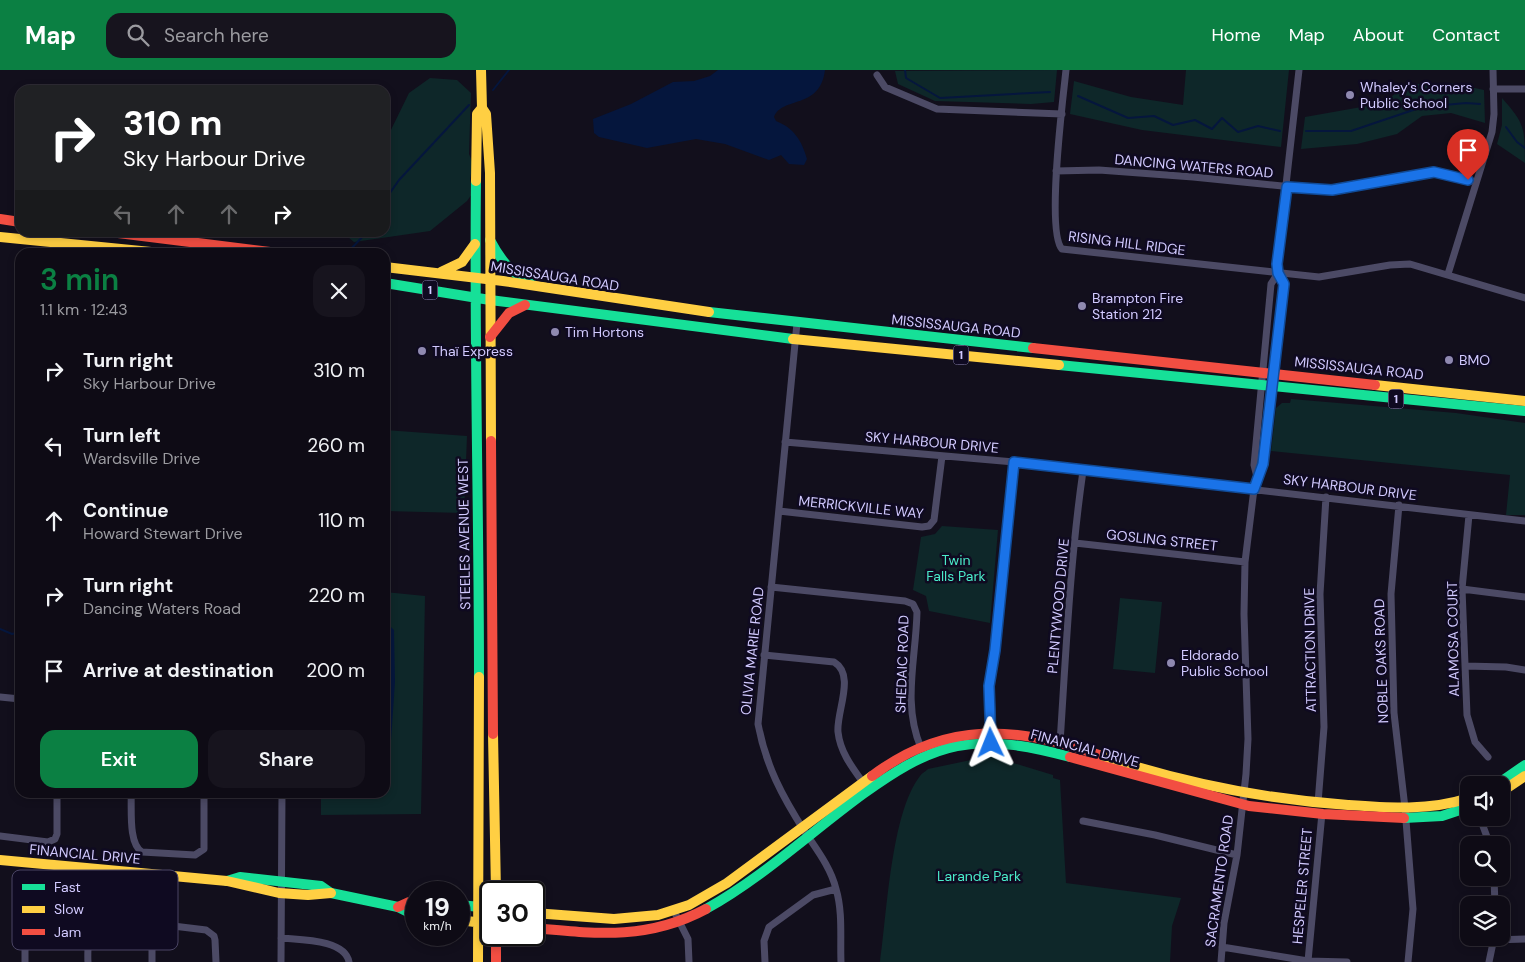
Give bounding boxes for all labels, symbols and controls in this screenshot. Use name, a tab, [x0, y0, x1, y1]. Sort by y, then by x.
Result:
search box	[106, 13, 456, 58]
text: Map	[25, 20, 76, 51]
icon: search	[124, 21, 152, 49]
text: Search here	[164, 23, 269, 48]
text: Home	[1211, 23, 1261, 47]
text: Map	[1289, 23, 1325, 47]
text: About	[1353, 23, 1404, 47]
text: Contact	[1432, 23, 1500, 47]
place label: Whaley's Corners Public School	[1360, 78, 1473, 112]
marker: Whaley's Corners Public School	[1344, 89, 1356, 101]
text: 310 m	[123, 100, 222, 146]
icon: right	[40, 105, 105, 170]
pin	[1447, 129, 1489, 180]
icon: arrive	[1454, 136, 1482, 164]
text: Sky Harbour Drive	[123, 144, 306, 173]
street label: DANCING WATERS ROAD	[1114, 150, 1274, 182]
icon: left	[109, 200, 137, 228]
icon: ahead	[162, 200, 190, 228]
icon: ahead	[215, 200, 243, 228]
icon: right	[268, 200, 296, 228]
street label: RISING HILL RIDGE	[1067, 227, 1187, 259]
street label: MISSISSAUGA ROAD	[489, 257, 621, 295]
text: 3 min	[40, 260, 119, 299]
button: close	[313, 265, 365, 317]
road number: 1	[422, 280, 438, 300]
place label: Brampton Fire Station 212	[1092, 289, 1183, 323]
text: 1.1 km · 12:43	[40, 299, 128, 320]
marker: Brampton Fire Station 212	[1076, 300, 1088, 312]
street label: MISSISSAUGA ROAD	[890, 310, 1022, 342]
place label: Tim Hortons	[565, 323, 644, 341]
marker: Tim Hortons	[549, 326, 561, 338]
place label: Thaï Express	[432, 342, 513, 360]
marker: Thaï Express	[416, 345, 428, 357]
road number: 1	[954, 346, 968, 364]
text: Turn right	[83, 348, 173, 373]
place label: BMO	[1459, 351, 1490, 369]
street label: MISSISSAUGA ROAD	[1293, 352, 1425, 384]
marker: BMO	[1443, 354, 1455, 366]
icon: right	[40, 357, 68, 385]
text: 310 m	[313, 358, 365, 383]
text: Sky Harbour Drive	[83, 373, 216, 394]
road number: 1	[1388, 390, 1404, 408]
text: Turn left	[83, 423, 161, 448]
street label: SKY HARBOUR DRIVE	[864, 427, 1000, 457]
icon: left	[40, 432, 68, 460]
text: 260 m	[307, 433, 365, 458]
text: Wardsville Drive	[83, 448, 200, 469]
street label: STEELES AVENUE WEST	[454, 458, 474, 610]
street label: SKY HARBOUR DRIVE	[1282, 470, 1418, 504]
street label: MERRICKVILLE WAY	[797, 491, 925, 523]
text: Continue	[83, 498, 169, 523]
icon: ahead	[40, 507, 68, 535]
text: 110 m	[318, 508, 365, 533]
text: Howard Stewart Drive	[83, 523, 243, 544]
street label: GOSLING STREET	[1105, 525, 1219, 555]
street label: PLENTYWOOD DRIVE	[1043, 537, 1073, 674]
park label: Twin Falls Park	[926, 551, 986, 585]
text: Turn right	[83, 573, 173, 598]
street label: ALAMOSA COURT	[1443, 581, 1463, 697]
icon: right	[40, 582, 68, 610]
text: 220 m	[308, 583, 365, 608]
street label: OLIVIA MARIE ROAD	[736, 586, 768, 716]
street label: ATTRACTION DRIVE	[1300, 587, 1320, 712]
text: Dancing Waters Road	[83, 598, 241, 619]
street label: NOBLE OAKS ROAD	[1370, 598, 1392, 724]
street label: SHEDAIC ROAD	[891, 615, 913, 713]
place label: Eldorado Public School	[1181, 646, 1268, 680]
icon: arrive	[40, 657, 68, 685]
marker: Eldorado Public School	[1165, 657, 1177, 669]
text: Arrive at destination	[83, 658, 274, 683]
text: 200 m	[306, 658, 365, 683]
position arrow	[964, 716, 1016, 768]
street label: FINANCIAL DRIVE	[1029, 725, 1141, 771]
button: Exit	[40, 730, 198, 788]
button: Share	[208, 730, 365, 788]
map controls	[1460, 776, 1510, 946]
button: sound	[1460, 776, 1510, 826]
street label: SACRAMENTO ROAD	[1201, 814, 1237, 948]
street label: HESPELER STREET	[1288, 827, 1316, 945]
button: search	[1460, 836, 1510, 886]
street label: FINANCIAL DRIVE	[29, 840, 141, 868]
park label: Larande Park	[937, 867, 1021, 885]
legend	[12, 870, 178, 950]
text: Fast	[54, 878, 81, 896]
speed limit sign: 30	[480, 881, 545, 946]
text: 19	[425, 891, 450, 924]
button: layers	[1460, 896, 1510, 946]
text: Slow	[54, 900, 84, 918]
text: km/h	[423, 918, 452, 934]
text: Jam	[54, 923, 81, 941]

